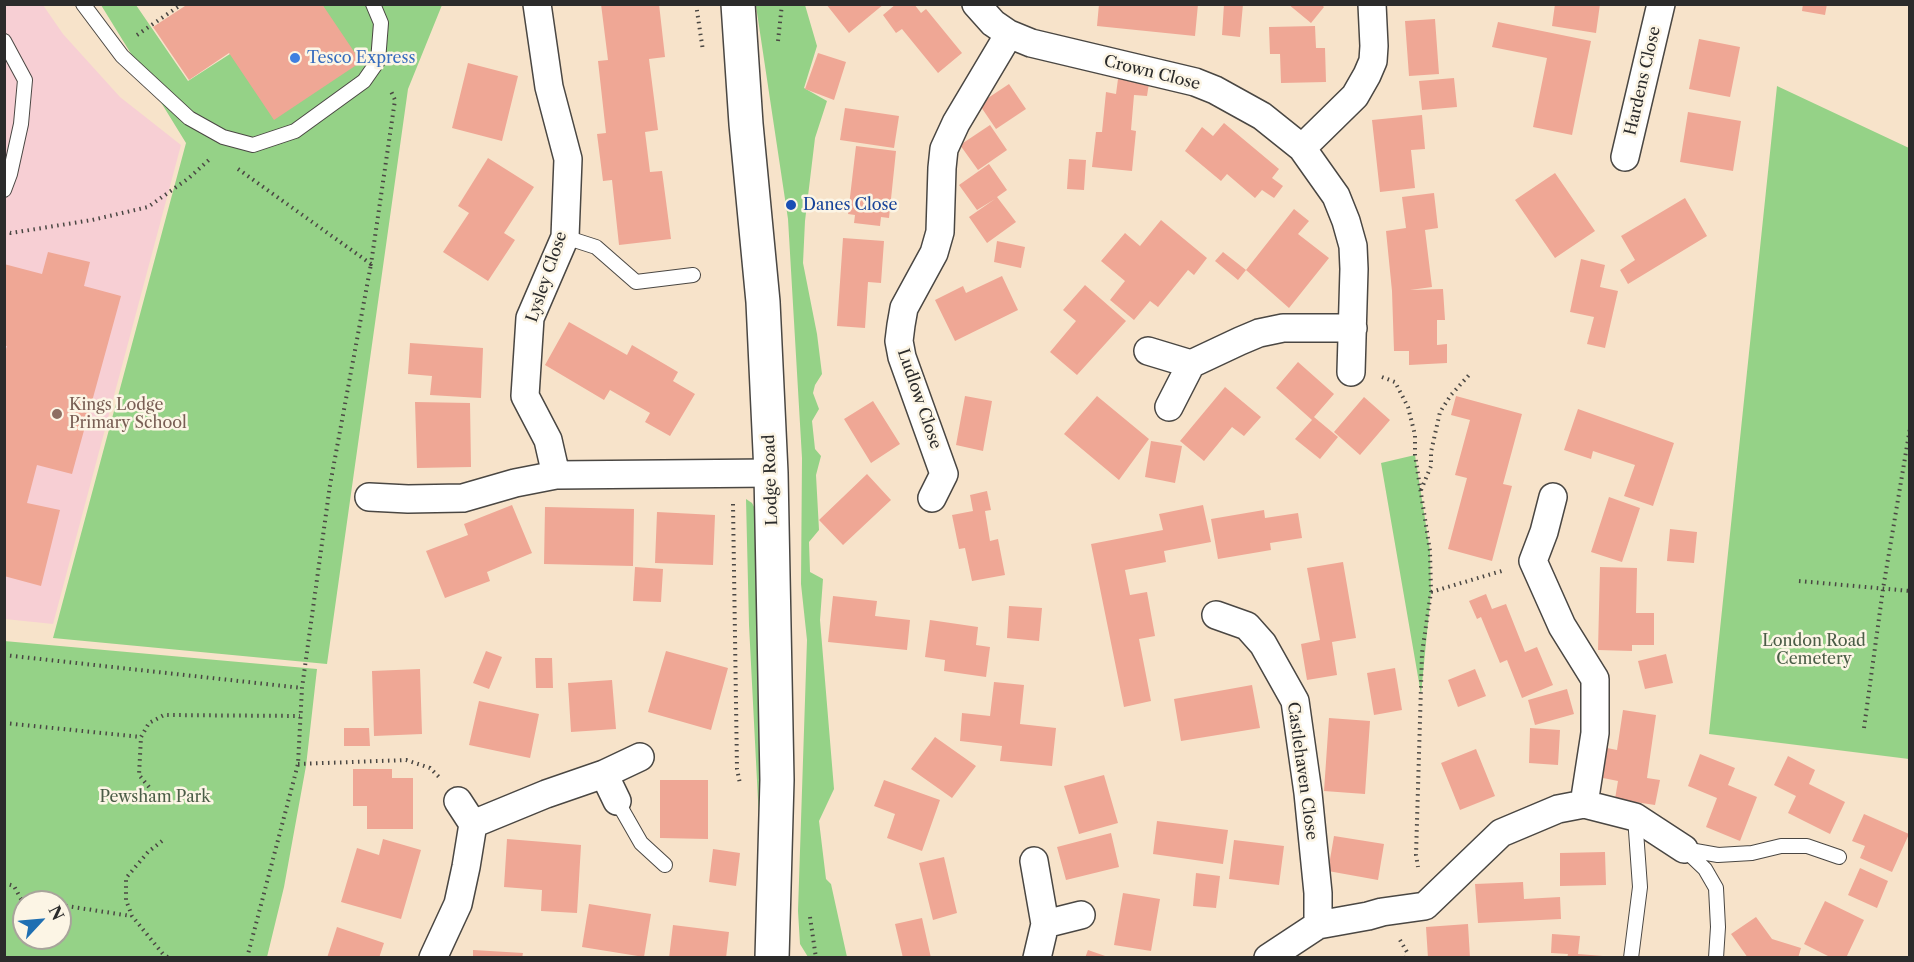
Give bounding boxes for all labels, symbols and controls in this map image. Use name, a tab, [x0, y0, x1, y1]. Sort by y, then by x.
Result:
street label: Hardens Close	[1621, 25, 1665, 137]
place label: Tesco Express	[307, 48, 415, 68]
marker: Tesco Express	[288, 51, 302, 65]
street label: Crown Close	[1102, 52, 1202, 94]
place label: Danes Close	[803, 195, 897, 215]
marker: Danes Close	[784, 198, 798, 212]
street label: Lysley Close	[523, 229, 571, 325]
street label: Ludlow Close	[893, 346, 945, 452]
place label: Kings Lodge Primary School	[69, 395, 187, 433]
marker: Kings Lodge Primary School	[50, 407, 64, 421]
street label: Lodge Road	[760, 434, 782, 526]
park label: London Road Cemetery	[1762, 631, 1866, 669]
street label: Castlehaven Close	[1283, 701, 1321, 841]
park label: Pewsham Park	[99, 787, 211, 807]
north arrow	[12, 890, 72, 950]
text: N	[44, 902, 68, 924]

